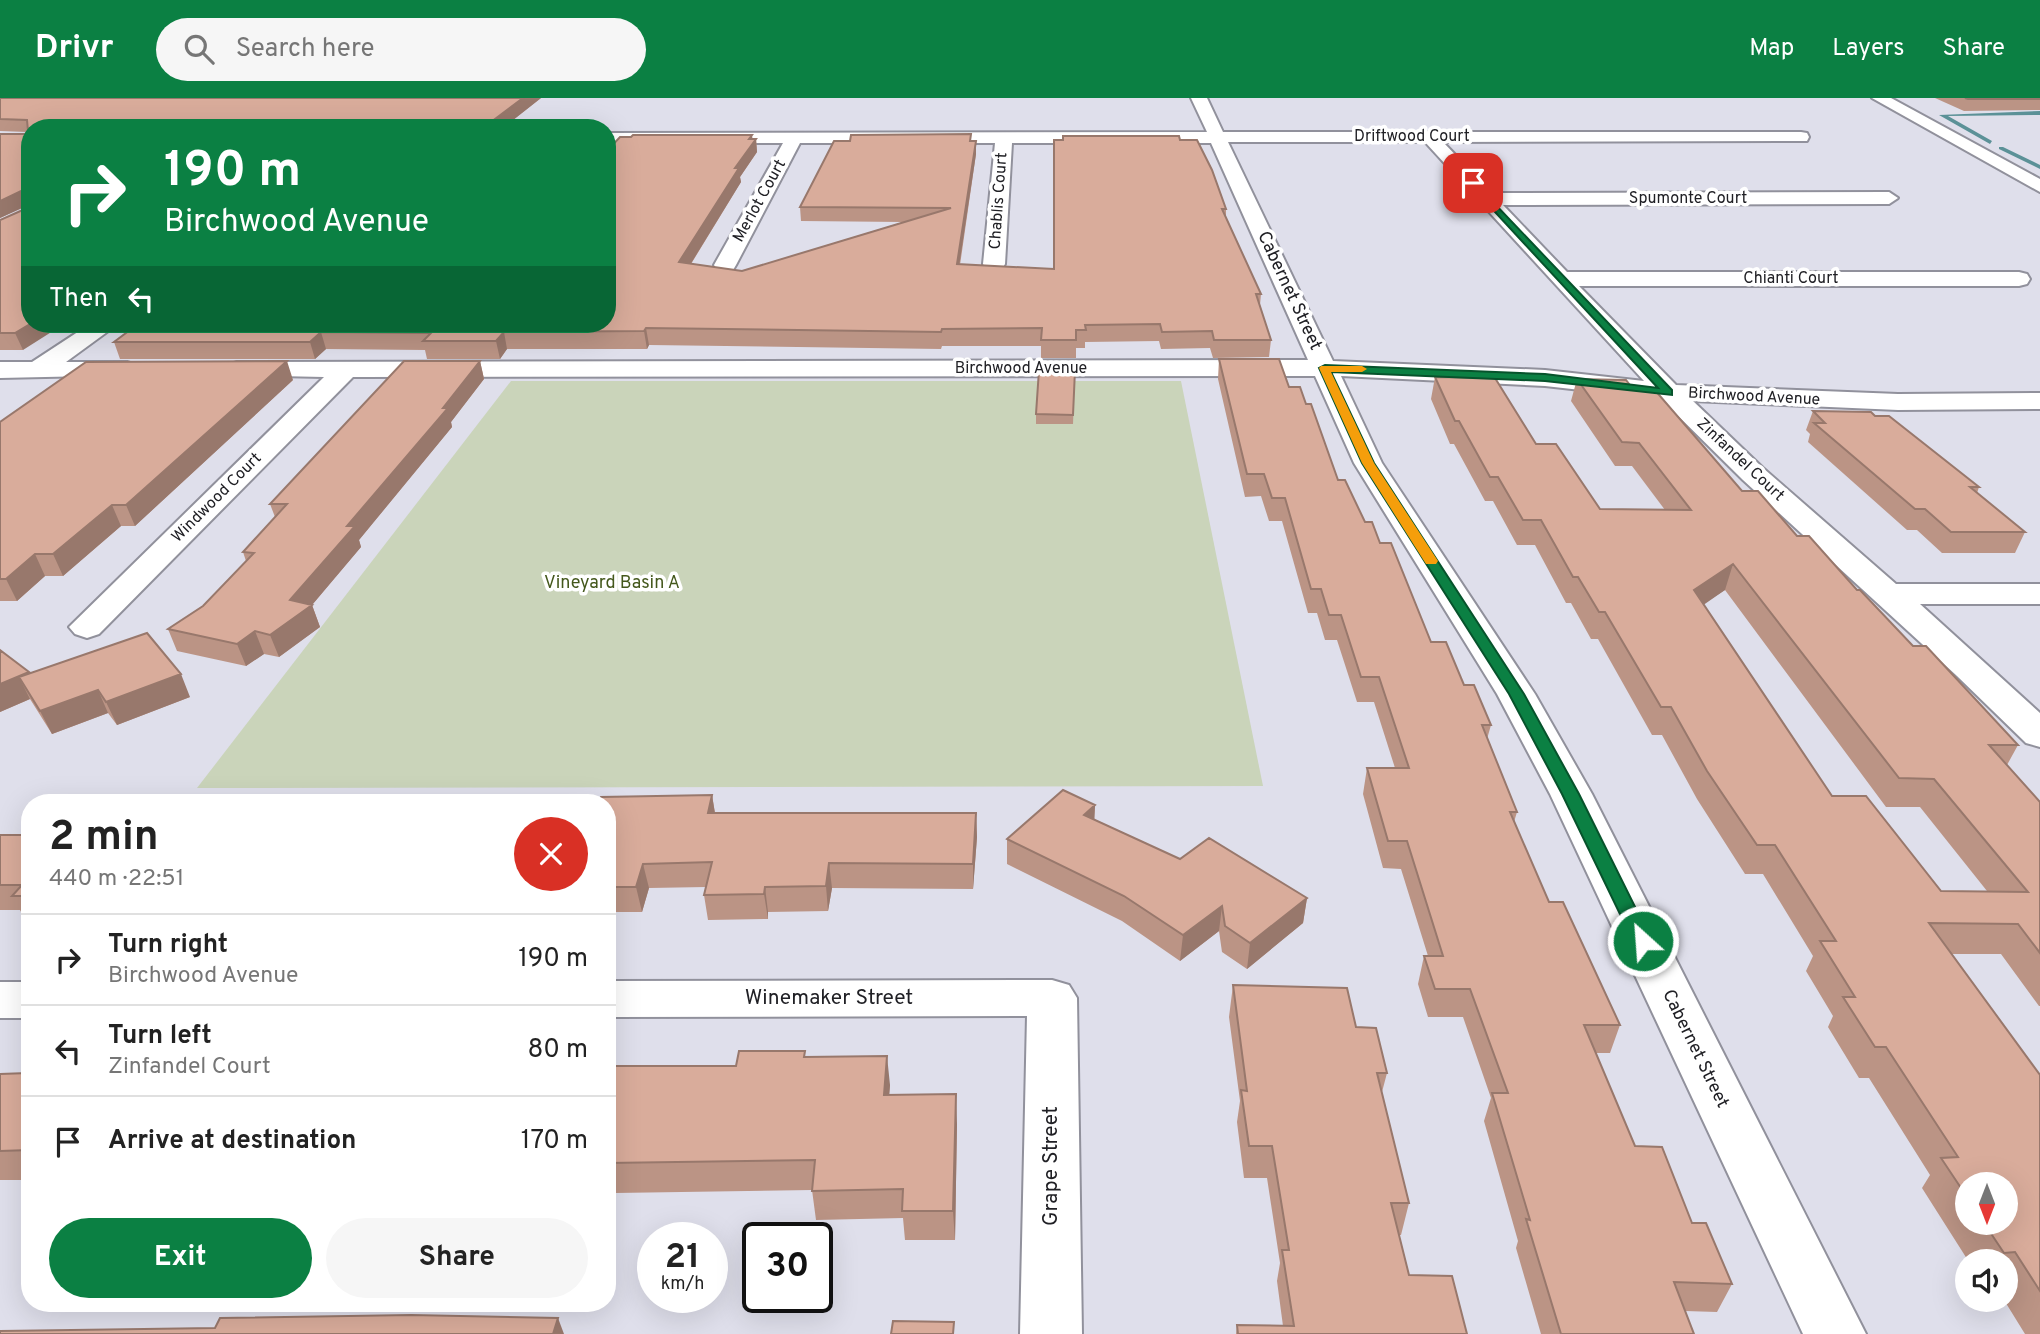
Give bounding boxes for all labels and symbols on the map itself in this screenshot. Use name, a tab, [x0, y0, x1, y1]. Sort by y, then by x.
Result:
street label: Driftwood Court	[1354, 127, 1470, 147]
street label: Chablis Court	[986, 152, 1012, 250]
pin	[1443, 153, 1503, 213]
street label: Merlot Court	[729, 156, 791, 246]
street label: Spumonte Court	[1629, 189, 1747, 209]
street label: Cabernet Street	[1251, 228, 1327, 354]
street label: Chianti Court	[1743, 269, 1839, 289]
street label: Birchwood Avenue	[955, 359, 1087, 379]
street label: Birchwood Avenue	[1687, 384, 1821, 410]
street label: Zinfandel Court	[1692, 414, 1788, 506]
street label: Windwood Court	[168, 449, 266, 547]
park label: Vineyard Basin A	[544, 572, 680, 595]
position arrow	[1606, 904, 1680, 978]
street label: Winemaker Street	[745, 985, 913, 1012]
street label: Cabernet Street	[1656, 986, 1734, 1112]
street label: Grape Street	[1038, 1106, 1065, 1226]
north arrow	[1955, 1172, 2018, 1236]
speed limit sign: 30	[742, 1222, 833, 1313]

